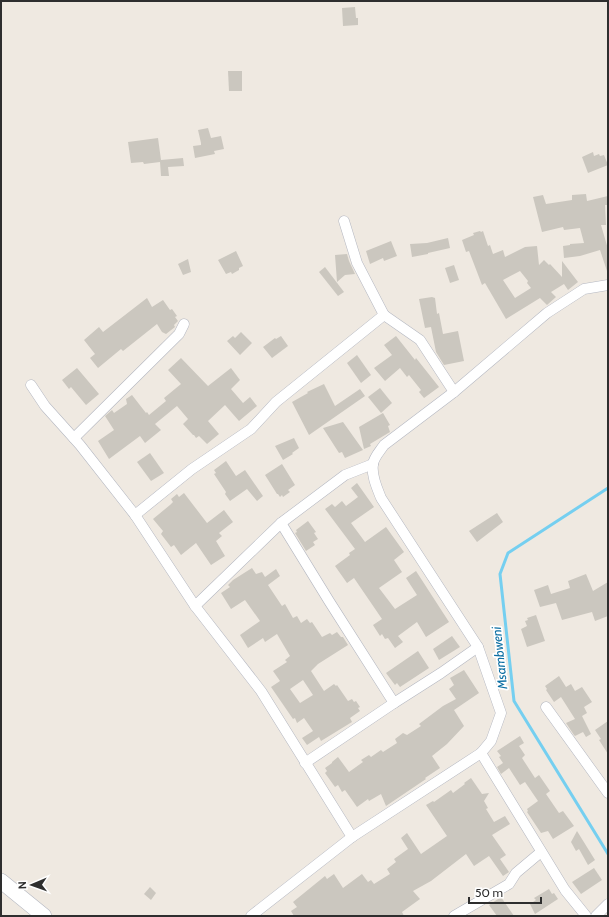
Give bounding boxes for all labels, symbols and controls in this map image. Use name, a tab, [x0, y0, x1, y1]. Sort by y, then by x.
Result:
water label: Msambweni	[488, 626, 510, 691]
north arrow	[12, 865, 52, 905]
scale bar	[469, 879, 541, 905]
text: N	[15, 881, 29, 889]
text: 50 m	[475, 885, 503, 900]

